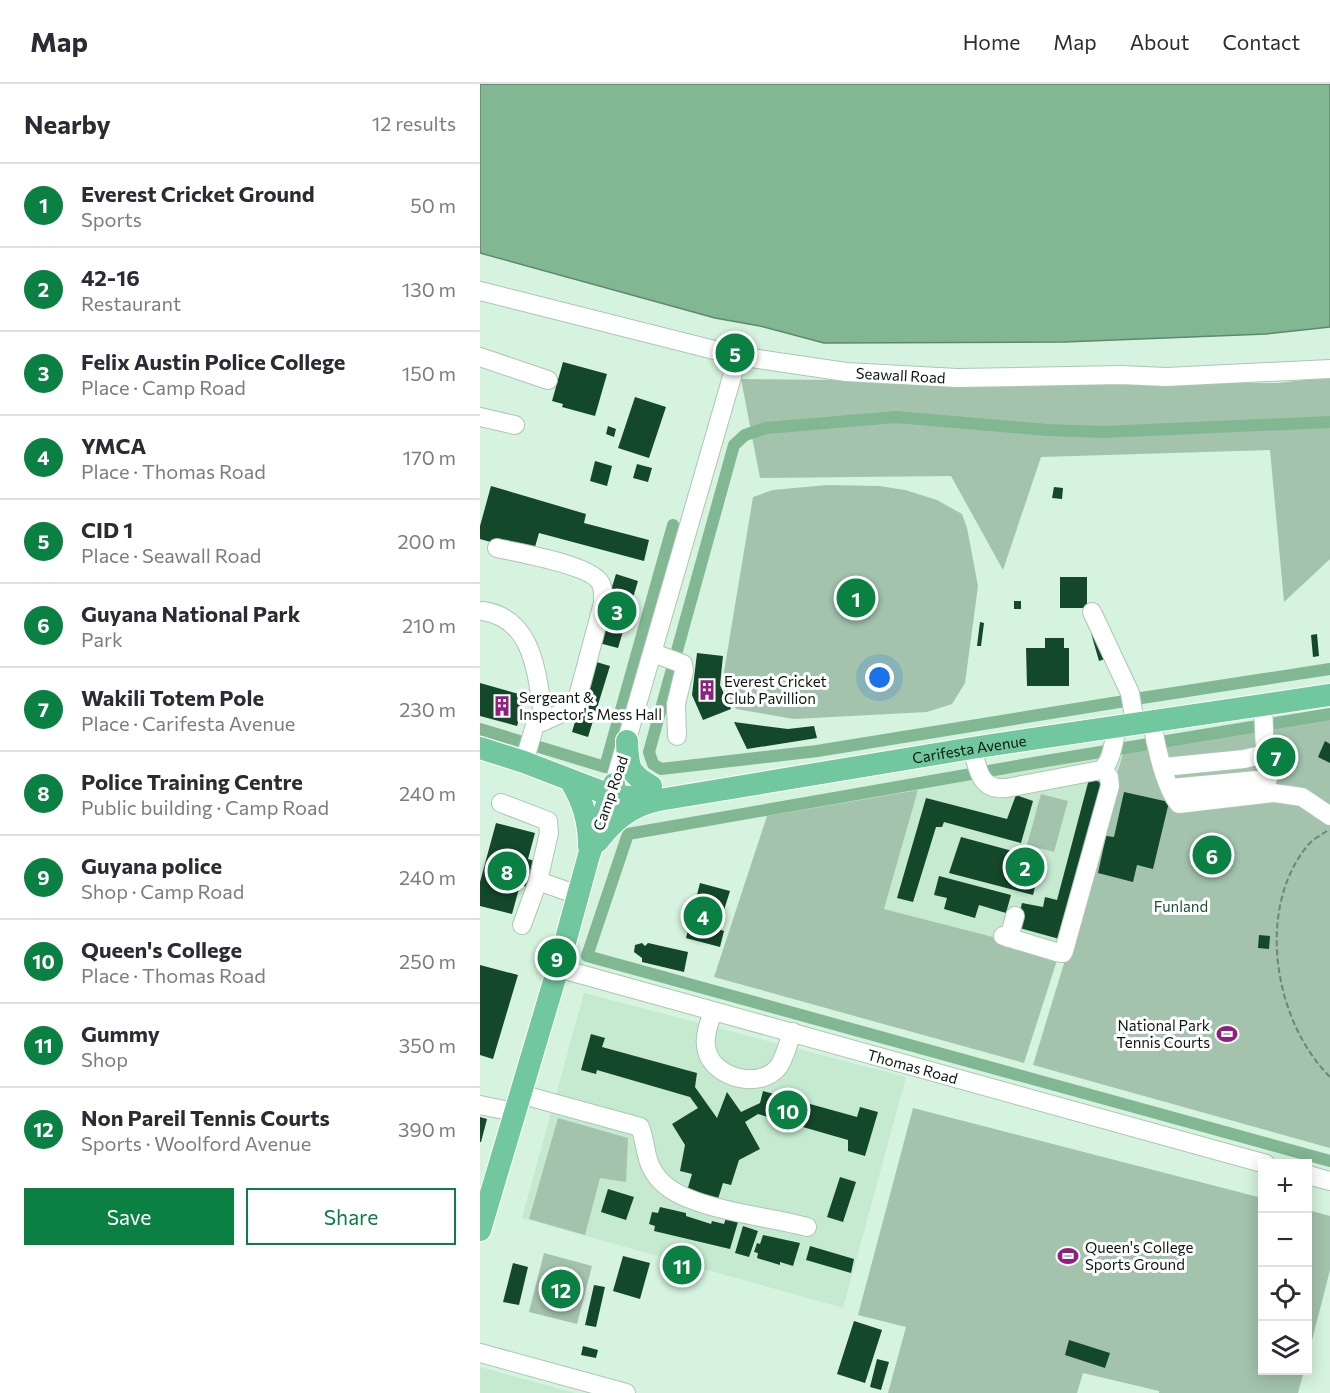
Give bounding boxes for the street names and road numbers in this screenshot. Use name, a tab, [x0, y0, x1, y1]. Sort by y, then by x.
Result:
street label: Seawall Road	[855, 364, 946, 386]
street label: Carifesta Avenue	[911, 731, 1028, 767]
street label: Camp Road	[589, 753, 631, 833]
street label: Thomas Road	[865, 1045, 960, 1087]

